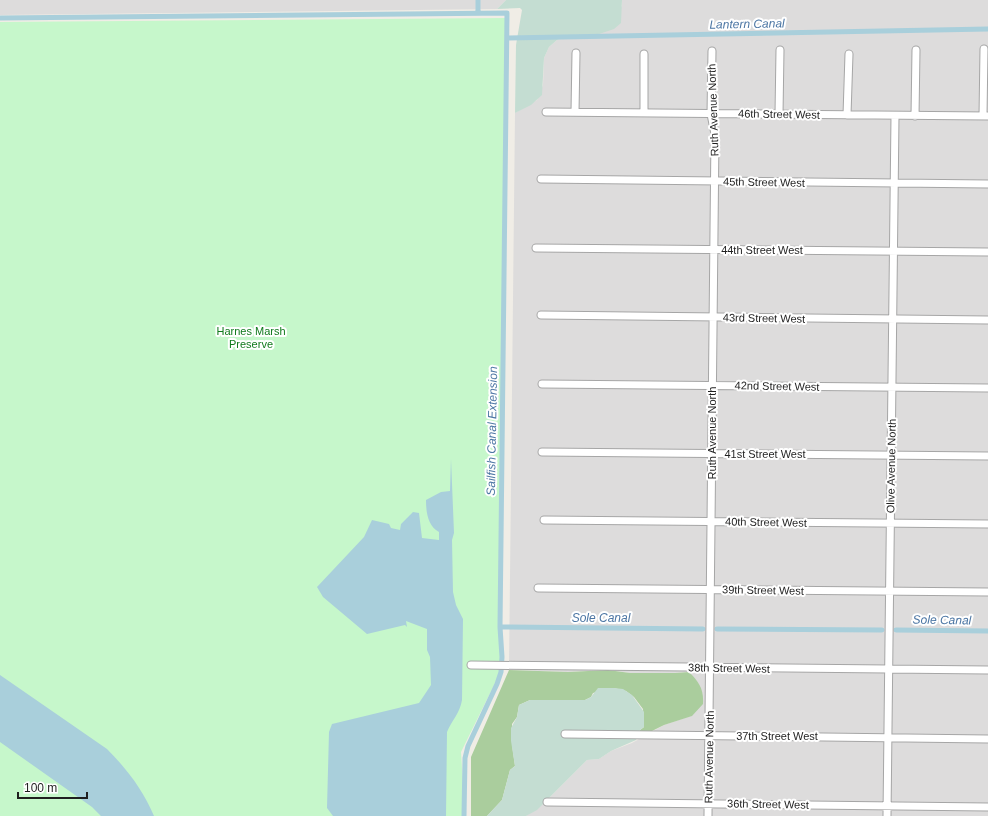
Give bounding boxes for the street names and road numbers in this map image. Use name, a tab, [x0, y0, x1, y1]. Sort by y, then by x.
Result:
street label: Ruth Avenue North	[705, 63, 721, 157]
street label: 46th Street West	[738, 107, 820, 121]
street label: 45th Street West	[723, 175, 805, 189]
street label: 44th Street West	[721, 244, 803, 256]
street label: 43rd Street West	[723, 311, 805, 325]
street label: 42nd Street West	[735, 379, 819, 393]
street label: Ruth Avenue North	[706, 387, 718, 479]
street label: Olive Avenue North	[884, 419, 898, 513]
street label: 41st Street West	[724, 448, 806, 460]
street label: 40th Street West	[725, 515, 807, 529]
street label: 39th Street West	[722, 583, 804, 597]
street label: 38th Street West	[688, 661, 770, 675]
street label: Ruth Avenue North	[702, 711, 716, 803]
street label: 37th Street West	[736, 730, 818, 742]
street label: 36th Street West	[727, 797, 809, 811]

